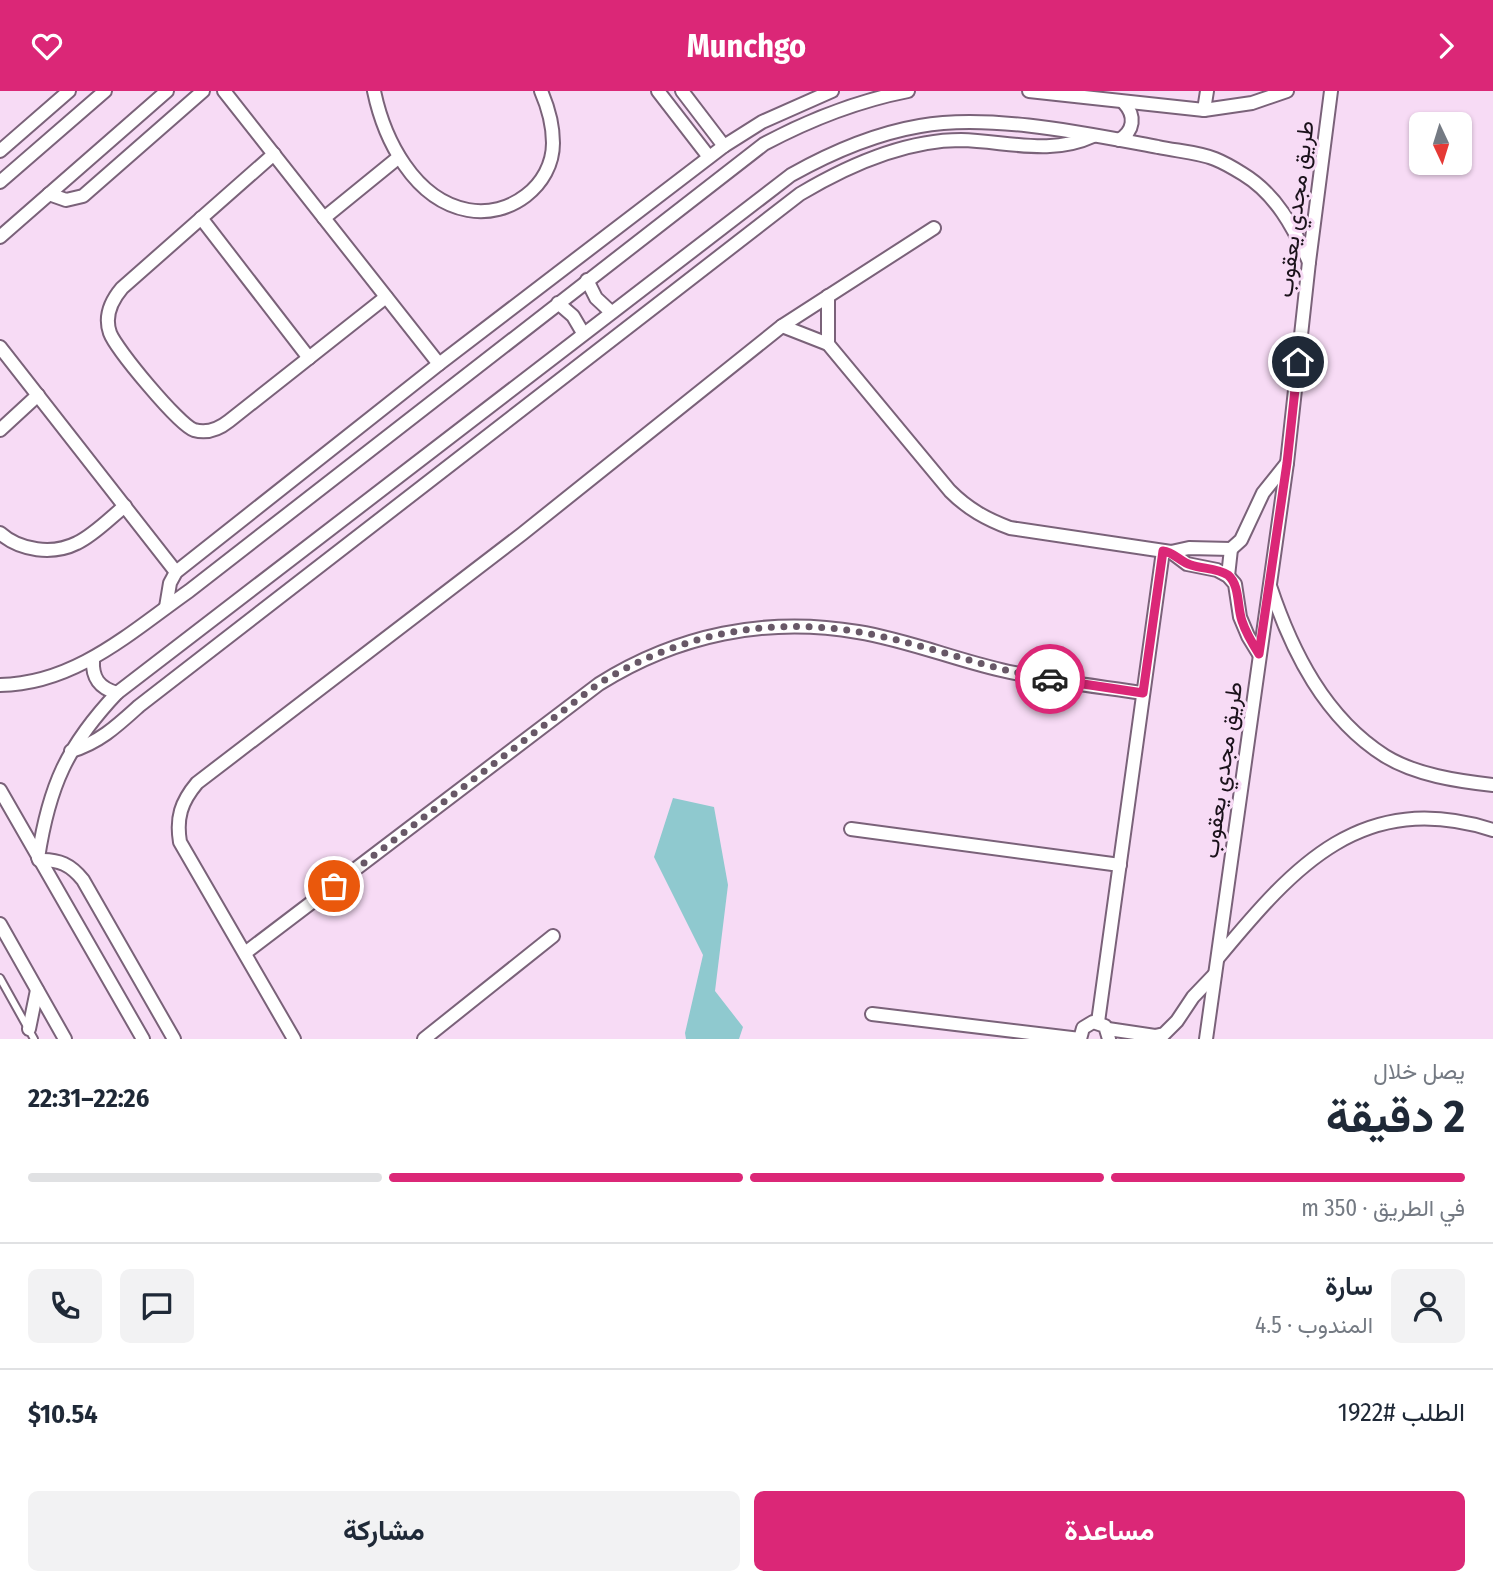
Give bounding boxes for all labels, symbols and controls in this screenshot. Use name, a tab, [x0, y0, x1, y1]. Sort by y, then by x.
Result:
icon: heart	[28, 27, 66, 65]
text: Munchgo	[687, 27, 806, 65]
icon: forward	[1427, 27, 1465, 65]
north arrow	[1409, 112, 1472, 175]
map controls	[1409, 112, 1472, 175]
street label: طريق مجدي يعقوب	[1270, 119, 1325, 300]
pin	[1268, 332, 1328, 392]
icon: home	[1279, 343, 1317, 381]
courier	[1015, 644, 1085, 714]
icon: car	[1031, 660, 1069, 698]
street label: طريق مجدي يعقوب	[1196, 680, 1253, 861]
pin	[304, 856, 364, 916]
icon: bag	[315, 867, 353, 905]
text: يصل خلال	[1373, 1057, 1465, 1085]
text: 22:26–22:31	[28, 1083, 149, 1114]
text: 2 دقيقة	[1326, 1089, 1465, 1144]
text: في الطريق · 350 m	[1301, 1194, 1465, 1222]
button: phone	[28, 1269, 102, 1343]
button: chat	[120, 1269, 194, 1343]
button: person	[1391, 1269, 1465, 1343]
text: سارة	[1325, 1271, 1373, 1302]
text: المندوب · 4.5	[1255, 1311, 1373, 1339]
text: الطلب #1922	[1338, 1397, 1465, 1428]
text: $10.54	[28, 1399, 98, 1430]
button: مشاركة	[28, 1491, 740, 1571]
button: مساعدة	[754, 1491, 1465, 1571]

